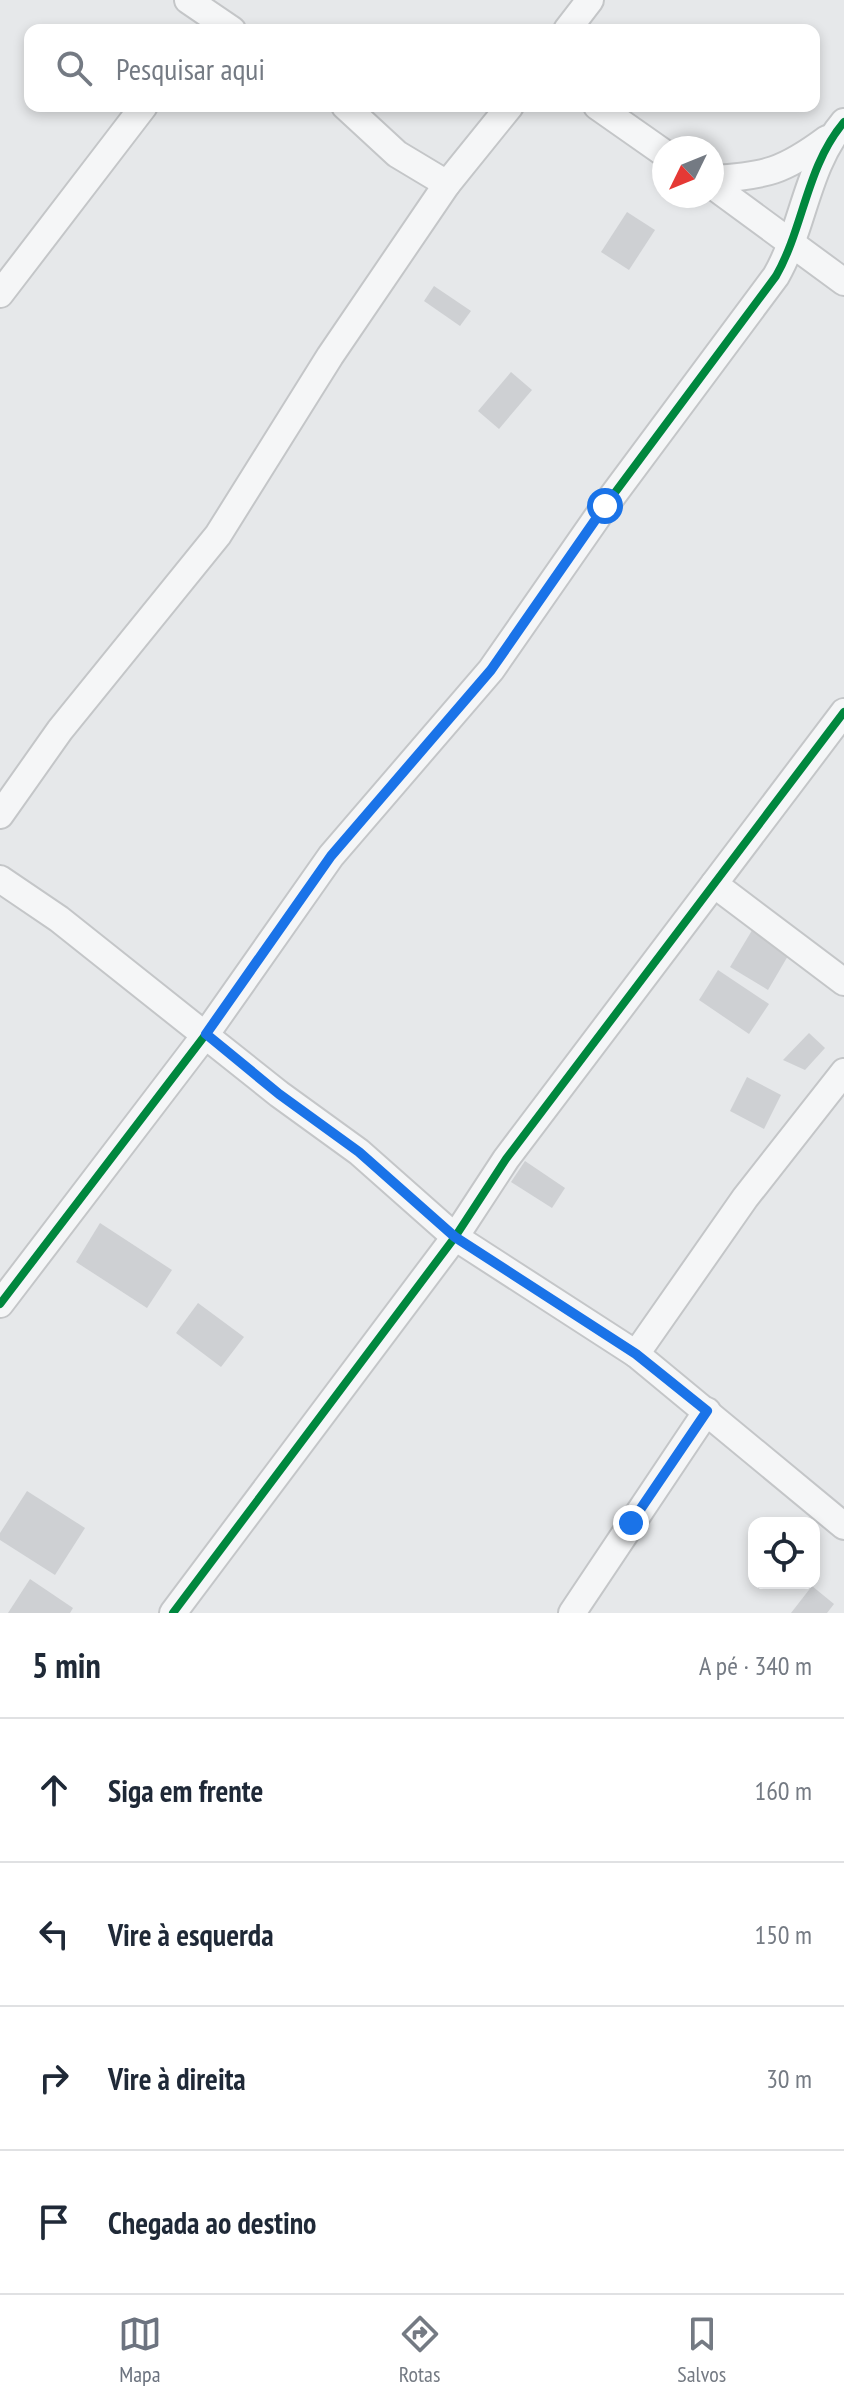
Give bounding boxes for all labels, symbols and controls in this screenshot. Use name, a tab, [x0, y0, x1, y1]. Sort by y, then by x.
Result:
search box	[24, 24, 820, 112]
icon: search	[52, 46, 96, 90]
text: Pesquisar aqui	[116, 49, 265, 88]
north arrow	[652, 136, 724, 208]
route start	[587, 488, 623, 524]
route end	[613, 1505, 649, 1541]
map controls	[748, 1517, 820, 1589]
button: locate	[748, 1517, 820, 1589]
text: 5 min	[32, 1643, 101, 1687]
text: A pé · 340 m	[699, 1649, 812, 1682]
icon: ahead	[32, 1768, 76, 1812]
text: Siga em frente	[108, 1771, 263, 1810]
text: 160 m	[754, 1774, 812, 1807]
icon: left	[32, 1912, 76, 1956]
text: Vire à esquerda	[108, 1915, 274, 1954]
text: 150 m	[754, 1918, 812, 1951]
icon: right	[32, 2056, 76, 2100]
text: Vire à direita	[108, 2059, 246, 2098]
text: 30 m	[766, 2062, 812, 2095]
icon: arrive	[32, 2200, 76, 2244]
text: Chegada ao destino	[108, 2203, 316, 2242]
tab: Mapa	[118, 2312, 162, 2388]
tab: Rotas	[398, 2312, 442, 2388]
tab: Salvos	[677, 2312, 726, 2388]

